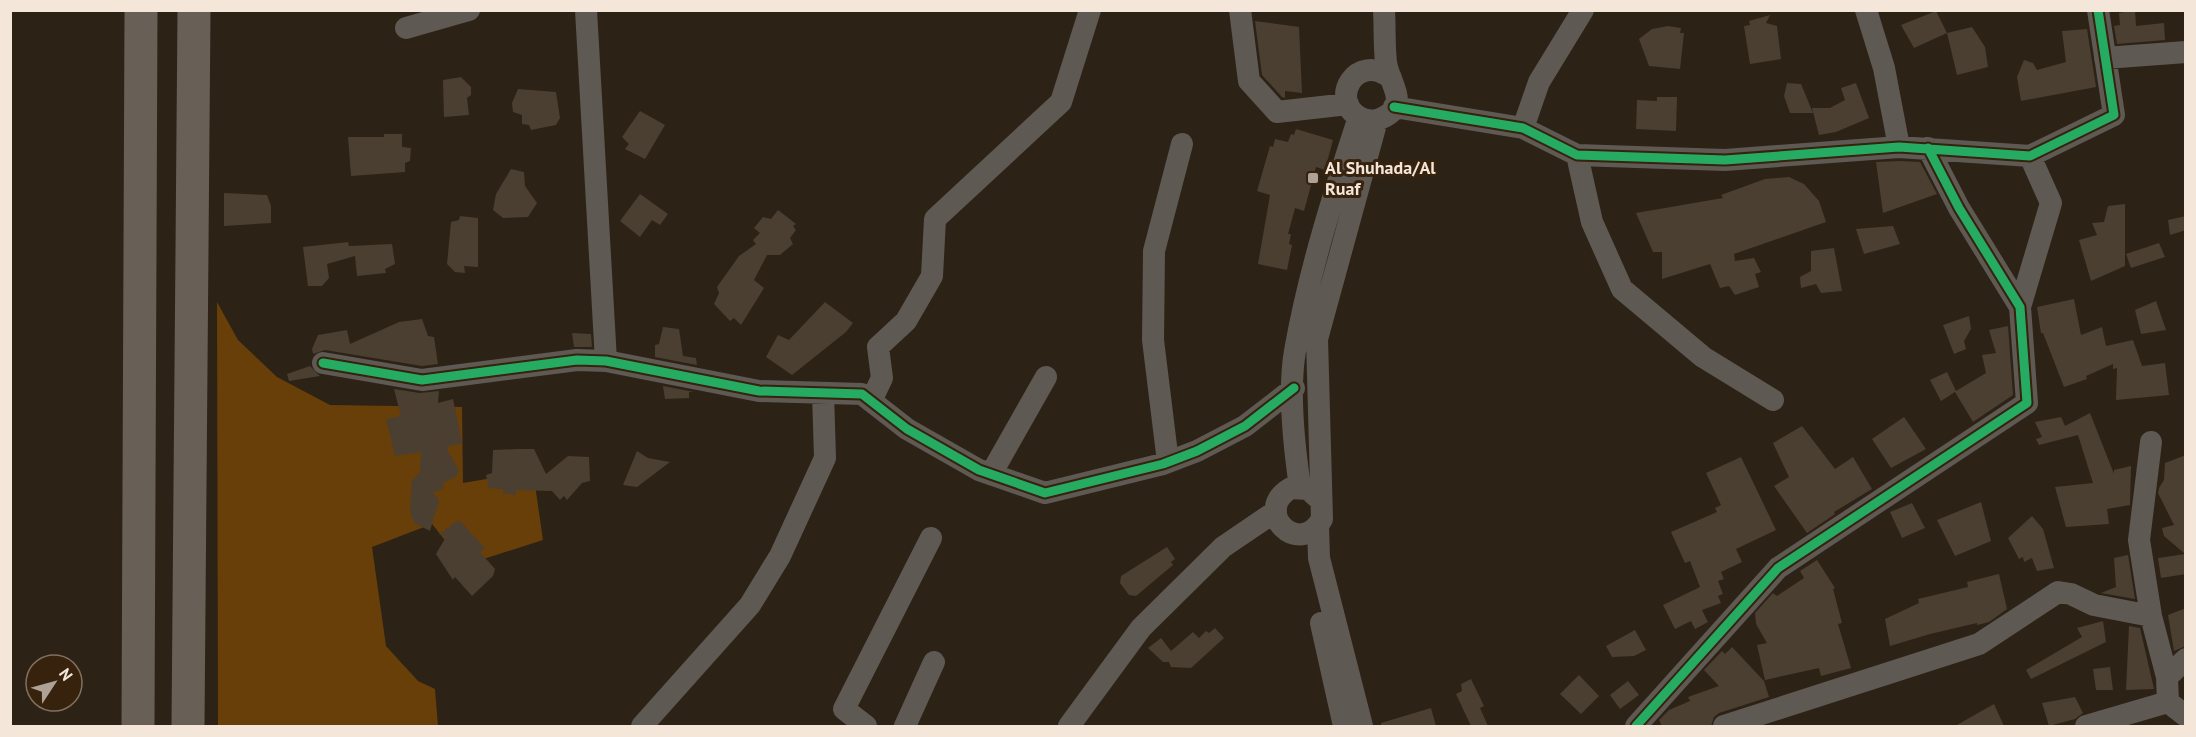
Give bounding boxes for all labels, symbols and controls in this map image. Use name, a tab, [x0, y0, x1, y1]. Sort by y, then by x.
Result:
place label: Al Shuhada/Al Ruaf	[1325, 156, 1436, 200]
marker: Al Shuhada/Al Ruaf	[1306, 171, 1320, 185]
north arrow	[24, 653, 84, 713]
text: N	[55, 664, 77, 684]

